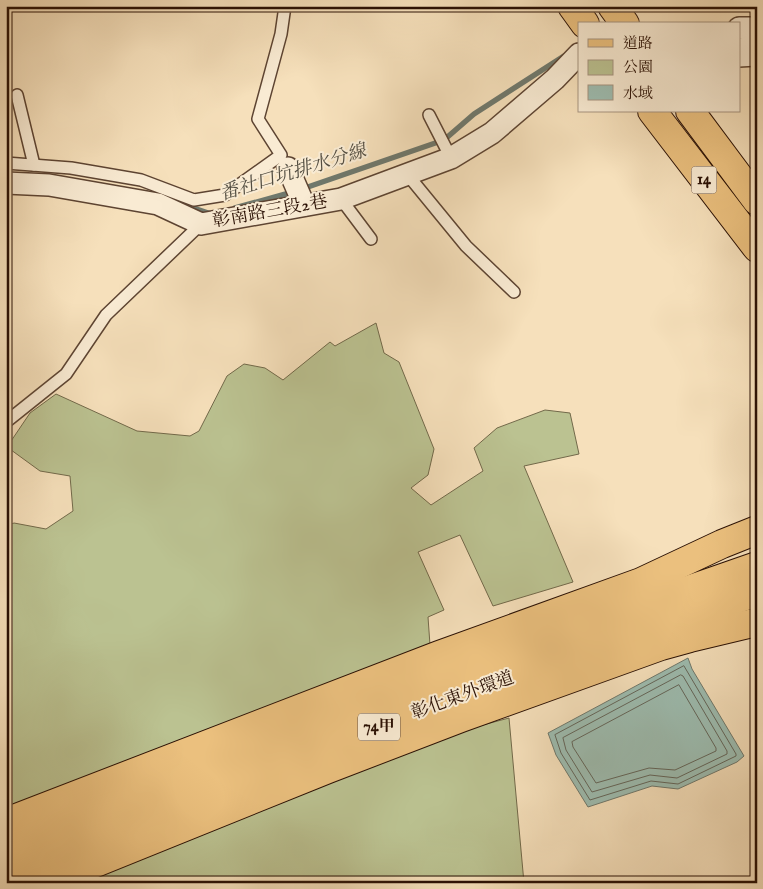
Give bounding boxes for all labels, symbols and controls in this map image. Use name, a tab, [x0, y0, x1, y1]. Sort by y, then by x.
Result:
legend	[578, 22, 740, 112]
text: 道路	[623, 34, 653, 53]
text: 公園	[623, 58, 653, 77]
text: 水域	[623, 84, 653, 103]
water label: 番社口坑排水分線	[217, 139, 371, 207]
road number: 14	[692, 166, 716, 194]
street label: 彰南路三段2巷	[211, 191, 329, 233]
street label: 彰化東外環道	[408, 667, 518, 725]
road number: 74甲	[358, 714, 400, 740]

